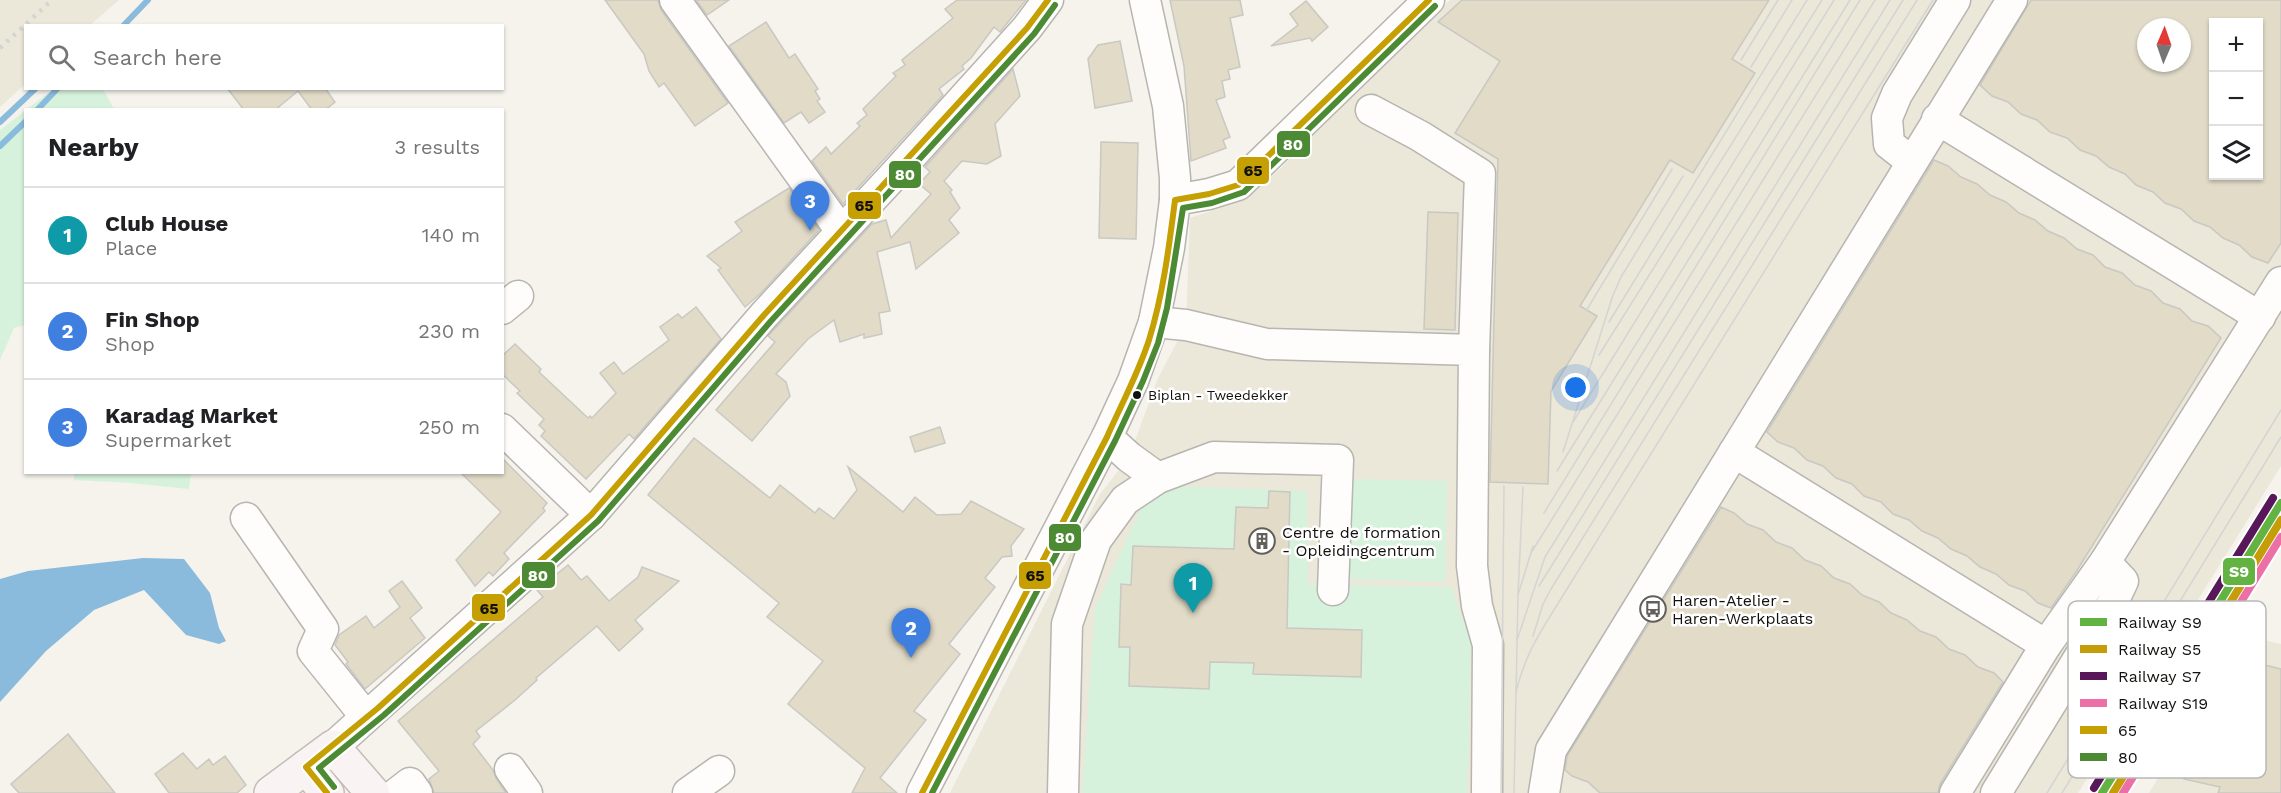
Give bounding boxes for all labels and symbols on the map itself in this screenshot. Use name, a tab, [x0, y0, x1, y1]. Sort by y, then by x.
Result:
north arrow	[2137, 18, 2191, 72]
line badge: 80	[1276, 130, 1311, 158]
text: 80	[1283, 135, 1303, 154]
line badge: 65	[1236, 156, 1270, 185]
line badge: 80	[888, 160, 922, 189]
text: 65	[1243, 161, 1263, 180]
text: 80	[895, 165, 915, 184]
pin: 3	[790, 182, 830, 231]
line badge: 65	[847, 191, 882, 220]
text: 65	[854, 196, 874, 215]
your location	[1561, 373, 1590, 402]
place label: Biplan - Tweedekker	[1148, 387, 1289, 403]
marker: Biplan - Tweedekker	[1131, 389, 1143, 401]
line badge: 80	[1048, 523, 1082, 552]
place label: Centre de formation - Opleidingcentrum	[1282, 523, 1441, 560]
building icon: Centre de formation - Opleidingcentrum	[1247, 526, 1277, 556]
text: 80	[1055, 528, 1075, 547]
line badge: S9	[2222, 557, 2256, 586]
line badge: 80	[521, 561, 556, 589]
line badge: 65	[1018, 561, 1052, 590]
text: S9	[2229, 562, 2249, 581]
pin: 1	[1174, 564, 1212, 613]
text: 80	[528, 566, 548, 585]
text: 65	[1025, 566, 1045, 585]
place label: Haren-Atelier - Haren-Werkplaats	[1672, 591, 1813, 628]
line badge: 65	[471, 593, 506, 622]
bus stop icon: Haren-Atelier - Haren-Werkplaats	[1638, 594, 1668, 624]
text: 65	[479, 599, 499, 618]
legend	[2068, 601, 2266, 778]
pin: 2	[892, 608, 930, 658]
text: Railway S9	[2118, 613, 2202, 632]
text: Railway S5	[2118, 640, 2201, 659]
text: Railway S7	[2118, 667, 2201, 686]
text: Railway S19	[2118, 694, 2208, 713]
text: 65	[2118, 721, 2137, 740]
text: 80	[2118, 748, 2138, 767]

